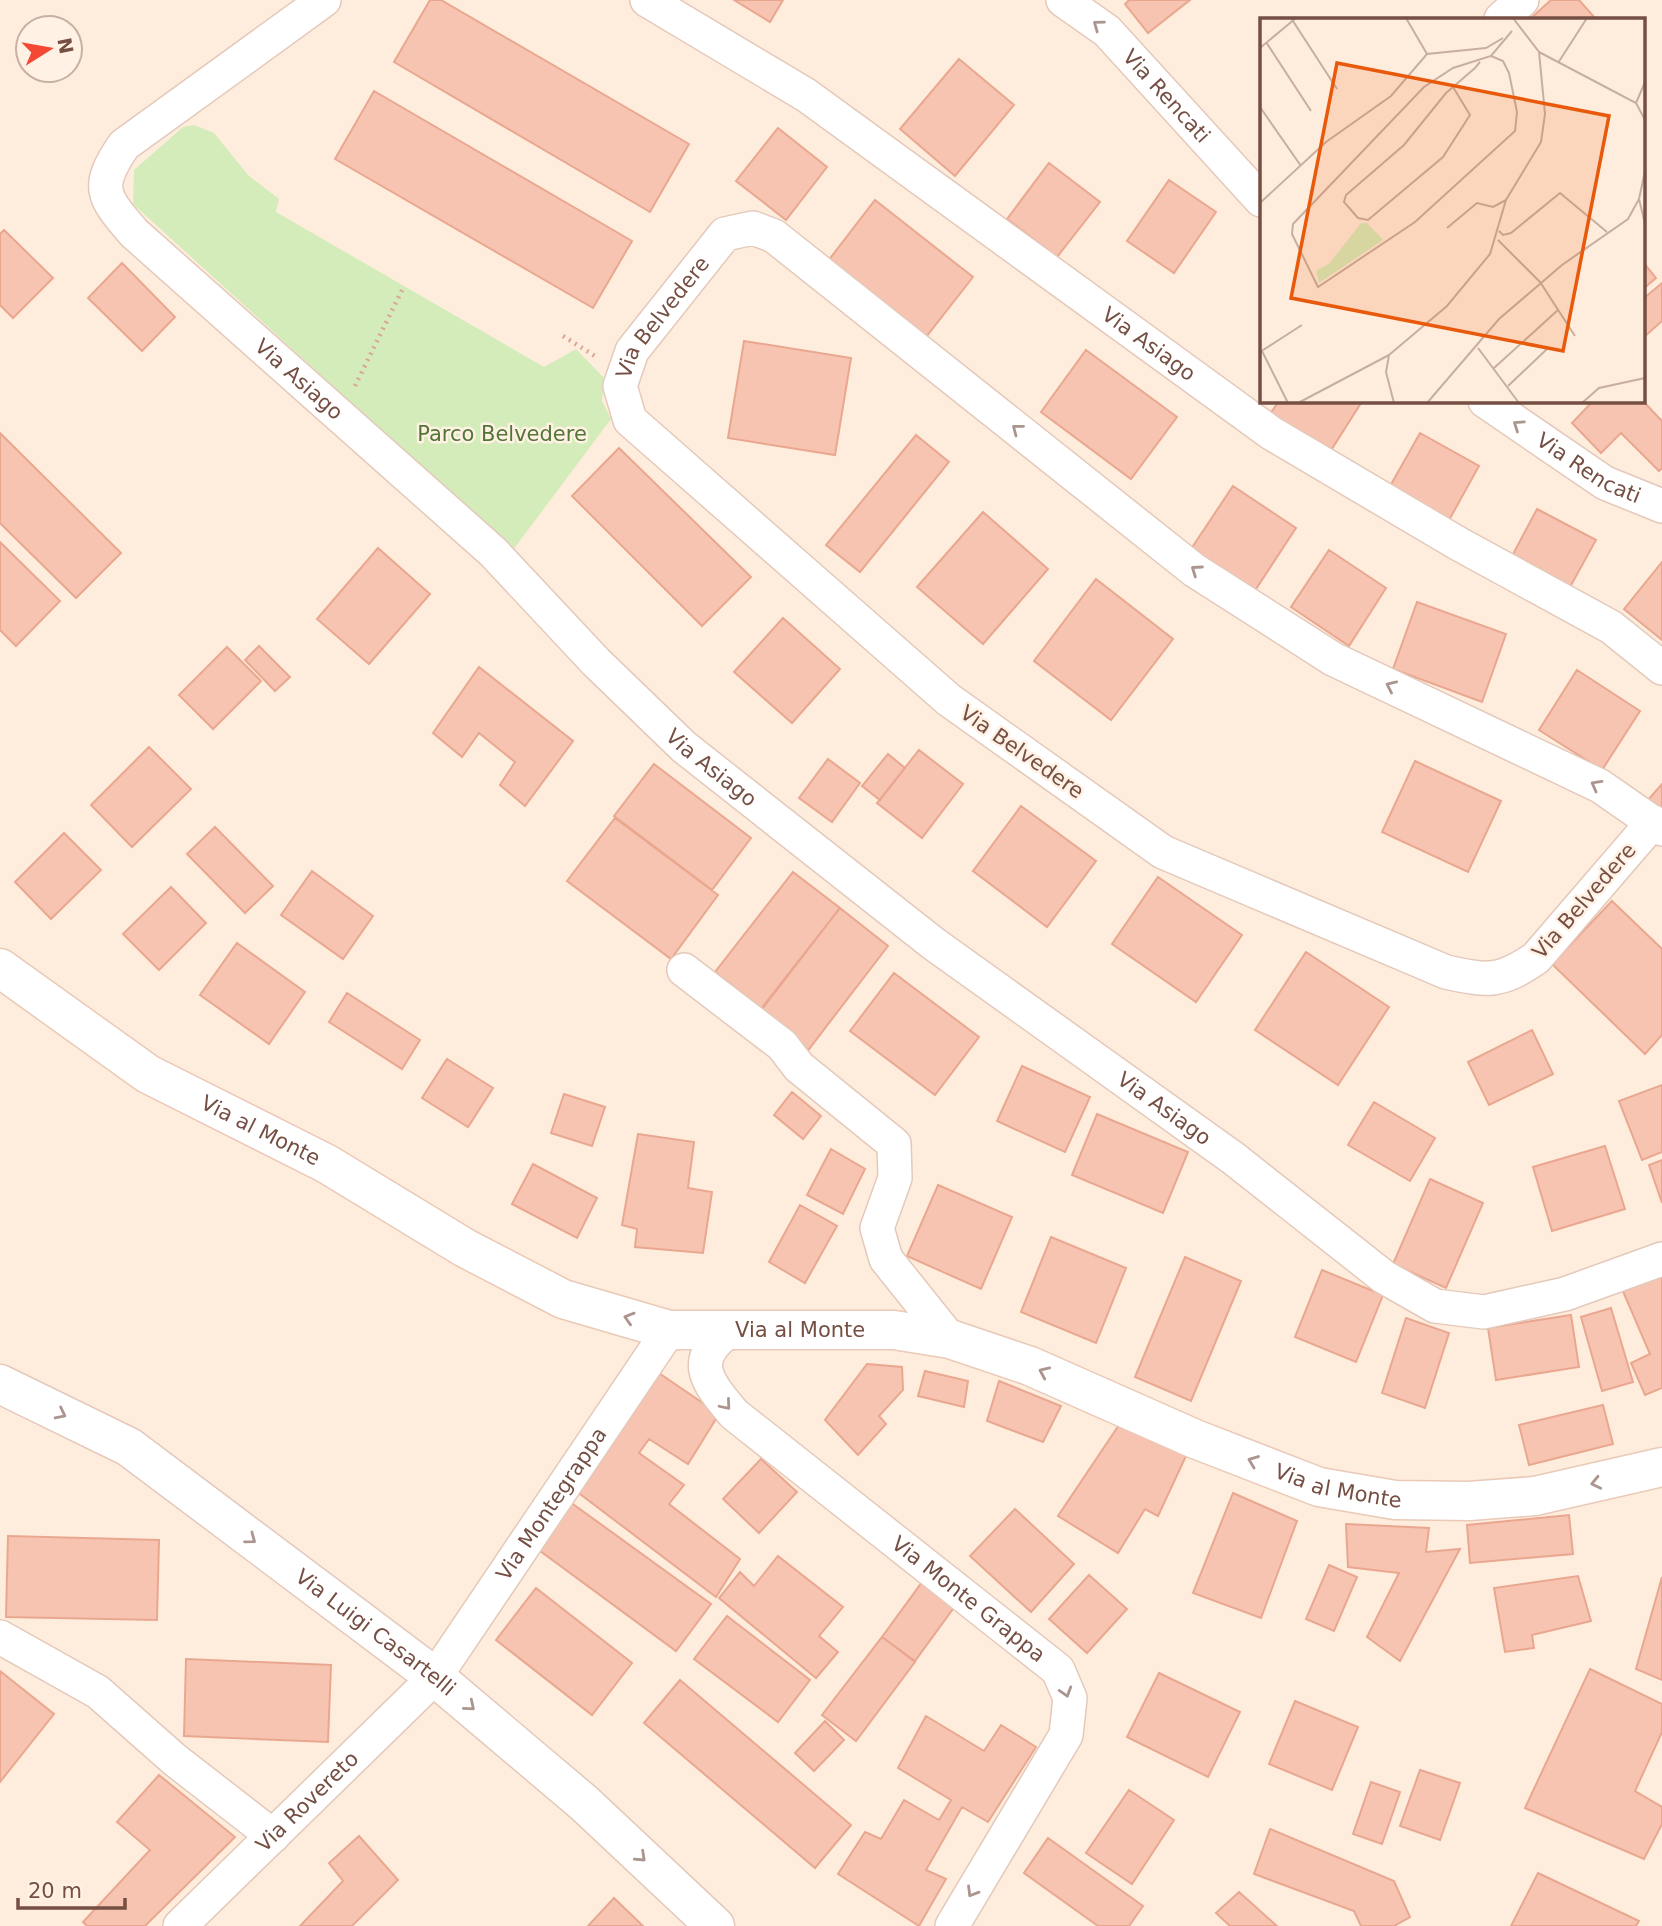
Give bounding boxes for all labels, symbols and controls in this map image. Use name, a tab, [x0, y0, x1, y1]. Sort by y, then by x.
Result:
north arrow	[14, 14, 84, 84]
inset map	[1260, 18, 1644, 402]
one-way arrow	[1093, 21, 1106, 33]
text: N	[53, 36, 78, 56]
street label: Via Rencati	[1118, 45, 1215, 148]
street label: Via Belvedere	[612, 252, 714, 382]
street label: Via Asiago	[1097, 302, 1200, 386]
street label: Via Asiago	[250, 334, 348, 425]
one-way arrow	[1513, 421, 1526, 433]
park label: Parco Belvedere	[417, 422, 587, 446]
one-way arrow	[1013, 424, 1025, 437]
street label: Via Rencati	[1532, 428, 1644, 508]
one-way arrow	[1191, 566, 1204, 578]
one-way arrow	[1386, 680, 1398, 694]
street label: Via Belvedere	[956, 701, 1088, 803]
street label: Via Asiago	[661, 724, 761, 812]
one-way arrow	[1590, 780, 1603, 793]
street label: Via Belvedere	[1527, 838, 1641, 964]
street label: Via Asiago	[1113, 1067, 1216, 1150]
street label: Via al Monte	[197, 1091, 324, 1171]
one-way arrow	[623, 1312, 635, 1327]
street label: Via al Monte	[735, 1318, 865, 1342]
one-way arrow	[1039, 1366, 1051, 1380]
one-way arrow	[718, 1397, 730, 1410]
one-way arrow	[54, 1406, 66, 1420]
street label: Via Montegrappa	[492, 1423, 612, 1585]
one-way arrow	[1248, 1456, 1260, 1470]
street label: Via al Monte	[1271, 1459, 1402, 1512]
one-way arrow	[1590, 1475, 1602, 1490]
one-way arrow	[243, 1530, 256, 1543]
street label: Via Monte Grappa	[887, 1531, 1050, 1667]
street label: Via Luigi Casartelli	[291, 1564, 460, 1701]
one-way arrow	[1057, 1685, 1072, 1697]
one-way arrow	[462, 1698, 475, 1710]
street label: Via Rovereto	[251, 1746, 363, 1857]
one-way arrow	[633, 1848, 646, 1861]
scale bar	[18, 1867, 124, 1911]
text: 20 m	[28, 1879, 82, 1903]
one-way arrow	[968, 1885, 981, 1898]

